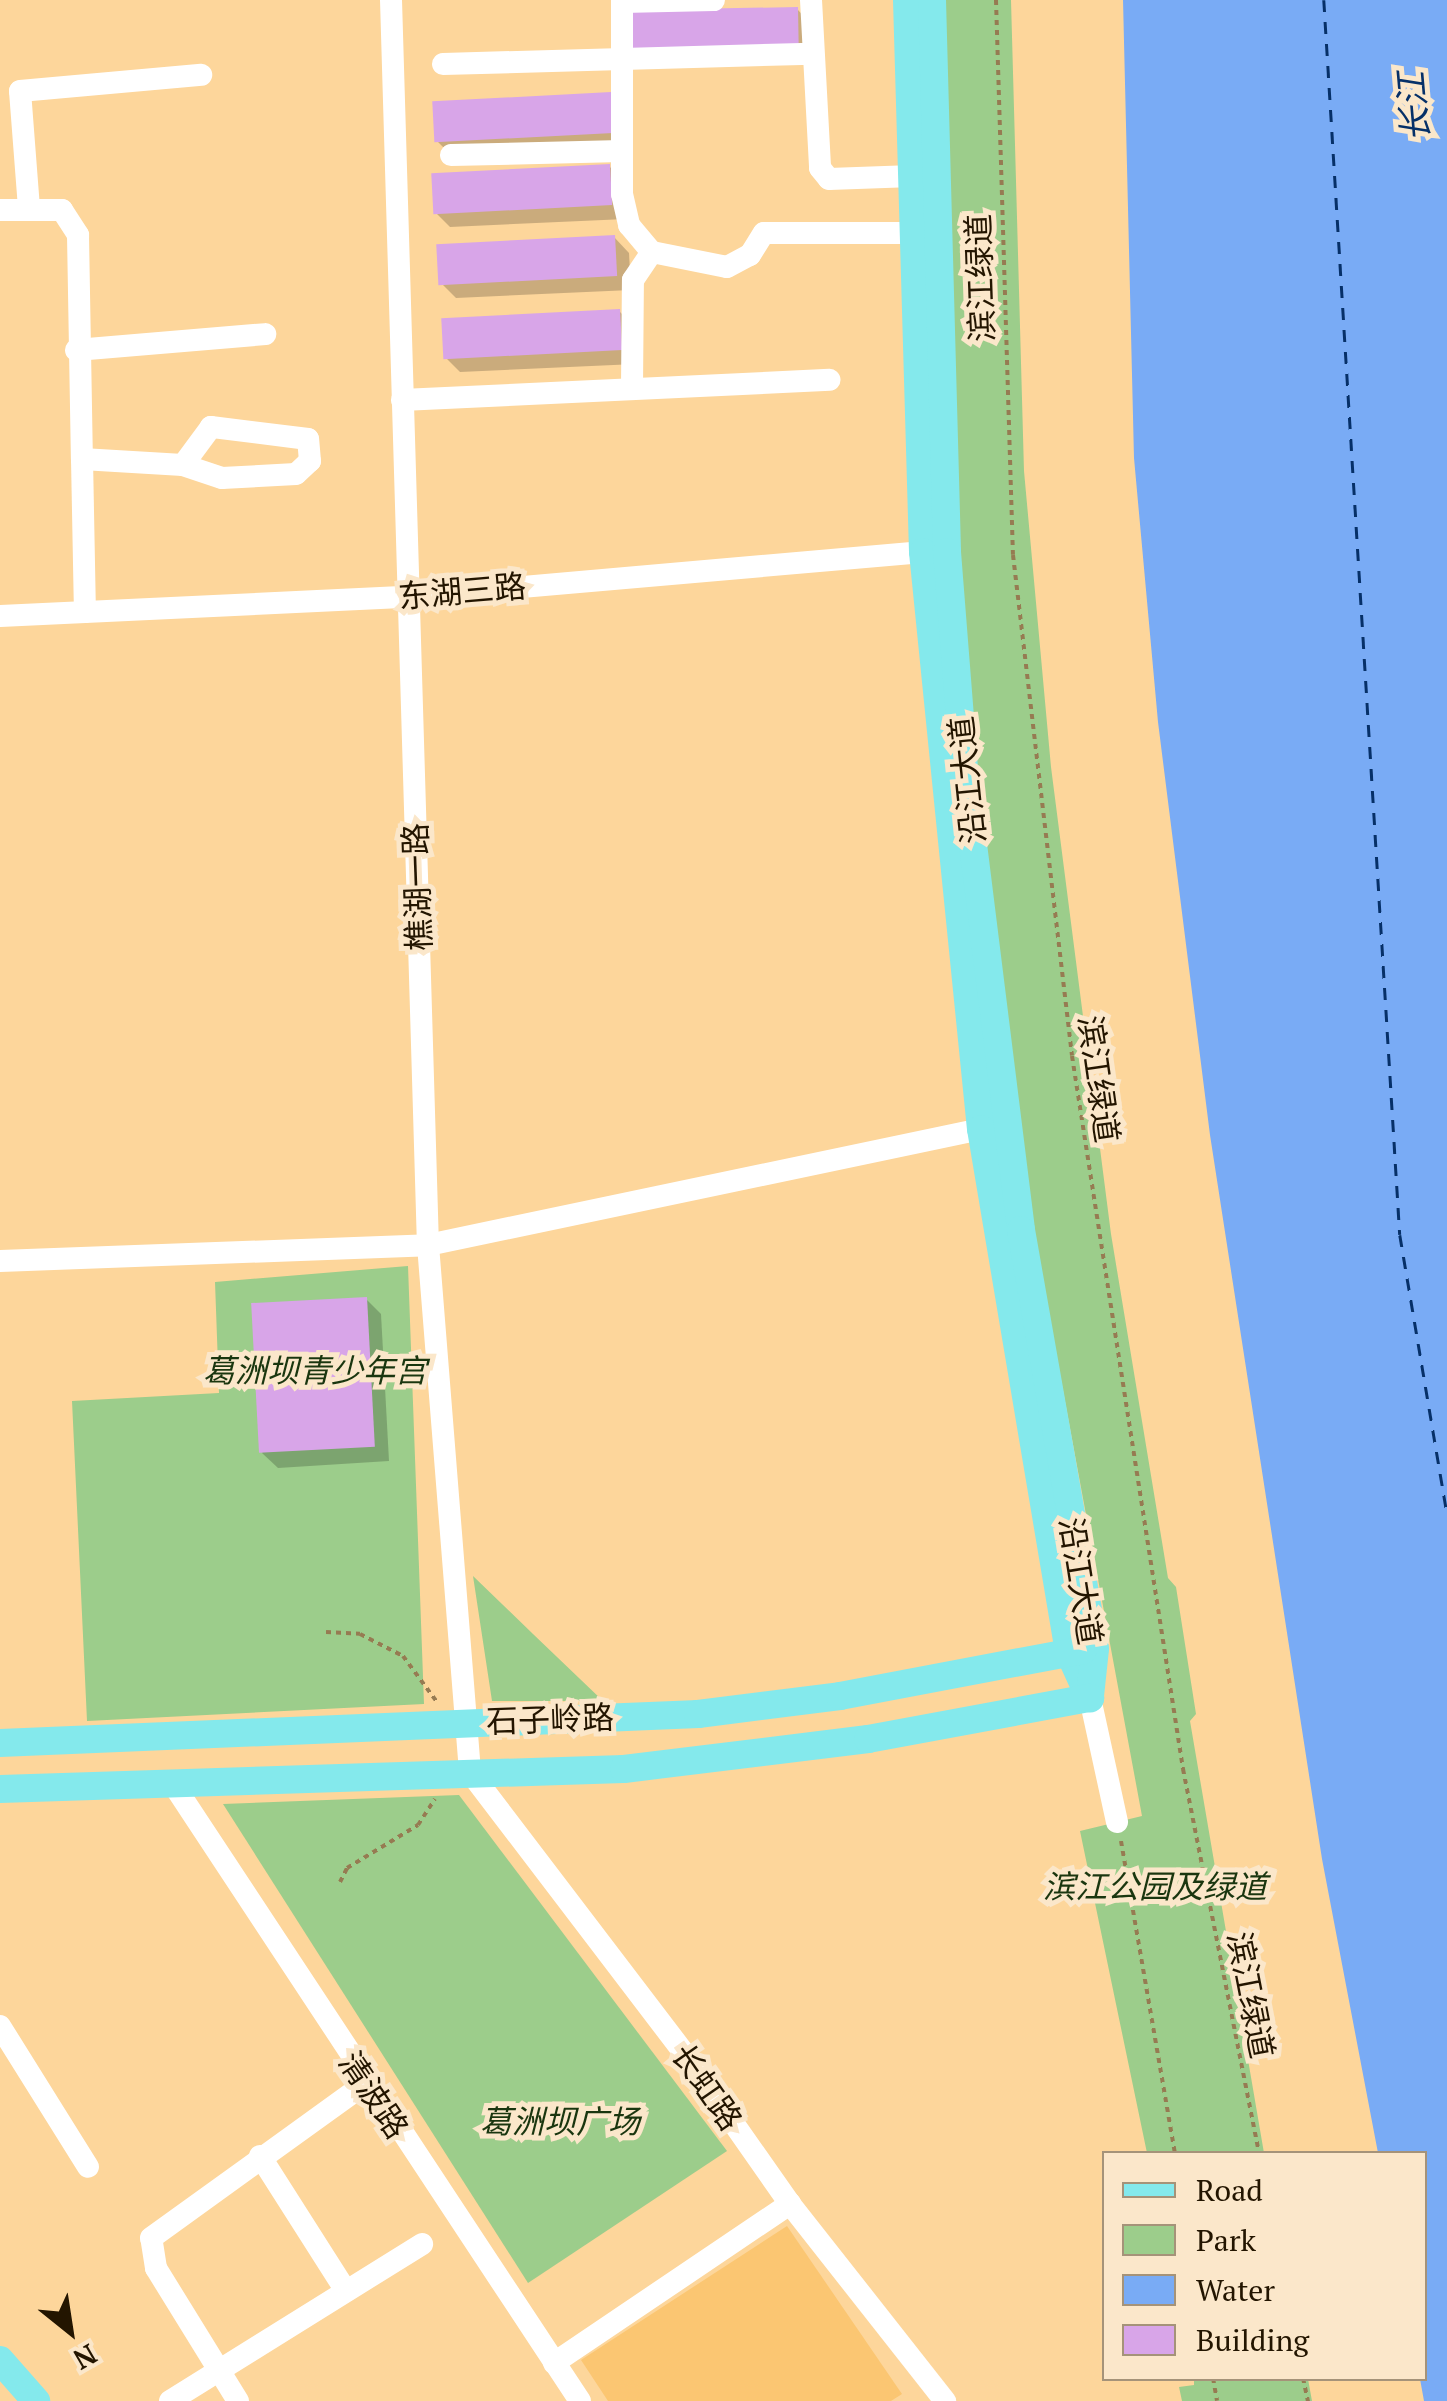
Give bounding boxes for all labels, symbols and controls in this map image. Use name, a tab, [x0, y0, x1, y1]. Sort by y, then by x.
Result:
water label: 长江	[1389, 70, 1437, 144]
street label: 滨江绿道	[959, 213, 1001, 343]
street label: 东湖三路	[397, 566, 527, 616]
street label: 沿江大道	[941, 714, 993, 846]
street label: 樵湖一路	[396, 822, 438, 952]
street label: 滨江绿道	[1071, 1013, 1127, 1145]
park label: 葛洲坝青少年宫	[203, 1351, 427, 1389]
street label: 沿江大道	[1052, 1515, 1110, 1647]
street label: 石子岭路	[485, 1698, 615, 1740]
park label: 滨江公园及绿道	[1043, 1867, 1267, 1905]
street label: 滨江绿道	[1220, 1929, 1282, 2061]
street label: 长虹路	[664, 2037, 750, 2137]
street label: 清波路	[331, 2044, 417, 2146]
park label: 葛洲坝广场	[480, 2102, 640, 2140]
legend	[1102, 2151, 1427, 2381]
text: Road	[1196, 2170, 1263, 2210]
text: Park	[1196, 2220, 1256, 2260]
text: Water	[1196, 2270, 1275, 2310]
north arrow	[20, 2281, 120, 2381]
text: Building	[1196, 2320, 1309, 2360]
text: N	[67, 2336, 104, 2379]

